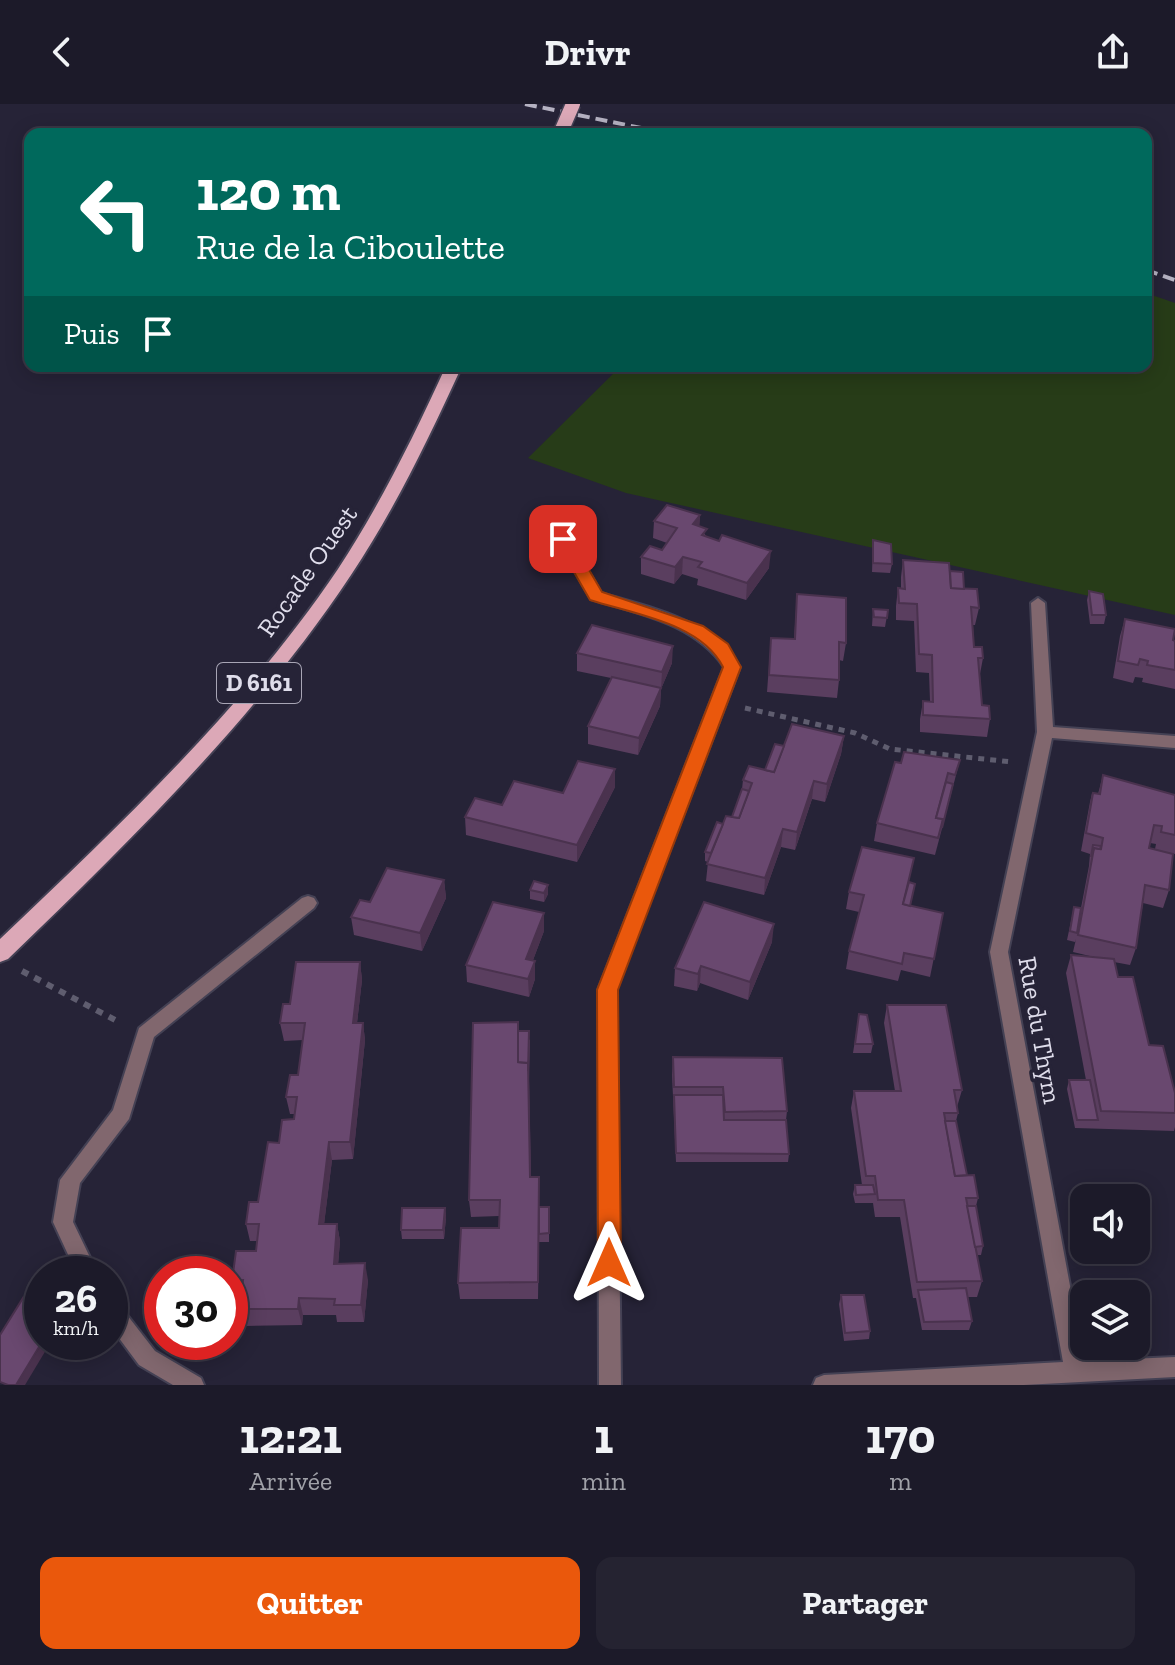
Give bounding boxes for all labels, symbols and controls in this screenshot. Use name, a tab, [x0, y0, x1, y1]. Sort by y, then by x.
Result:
icon: back	[40, 30, 84, 74]
icon: share	[1091, 30, 1135, 74]
text: Drivr	[544, 31, 631, 74]
text: 120 m	[196, 157, 340, 224]
icon: left	[64, 160, 168, 264]
text: Rue de la Ciboulette	[196, 225, 505, 268]
icon: arrive	[136, 312, 180, 356]
text: Puis	[64, 316, 120, 352]
street label: Rocade Ouest	[250, 499, 364, 643]
pin	[529, 505, 597, 573]
icon: arrive	[541, 517, 585, 561]
road number: D 6161	[217, 663, 301, 703]
street label: Rue du Thym	[1011, 954, 1069, 1107]
map controls	[1070, 1184, 1150, 1360]
button: sound	[1070, 1184, 1150, 1264]
position arrow	[567, 1221, 651, 1305]
speed limit sign: 30	[144, 1256, 248, 1360]
text: 26	[55, 1274, 97, 1322]
button: layers	[1070, 1280, 1150, 1360]
text: km/h	[53, 1316, 99, 1340]
text: 12:21	[240, 1408, 342, 1465]
text: 1	[594, 1408, 613, 1465]
text: 170	[866, 1408, 935, 1465]
text: Arrivée	[249, 1465, 332, 1497]
text: min	[581, 1465, 626, 1497]
text: m	[889, 1465, 912, 1497]
button: Quitter	[40, 1557, 580, 1649]
button: Partager	[596, 1557, 1135, 1649]

